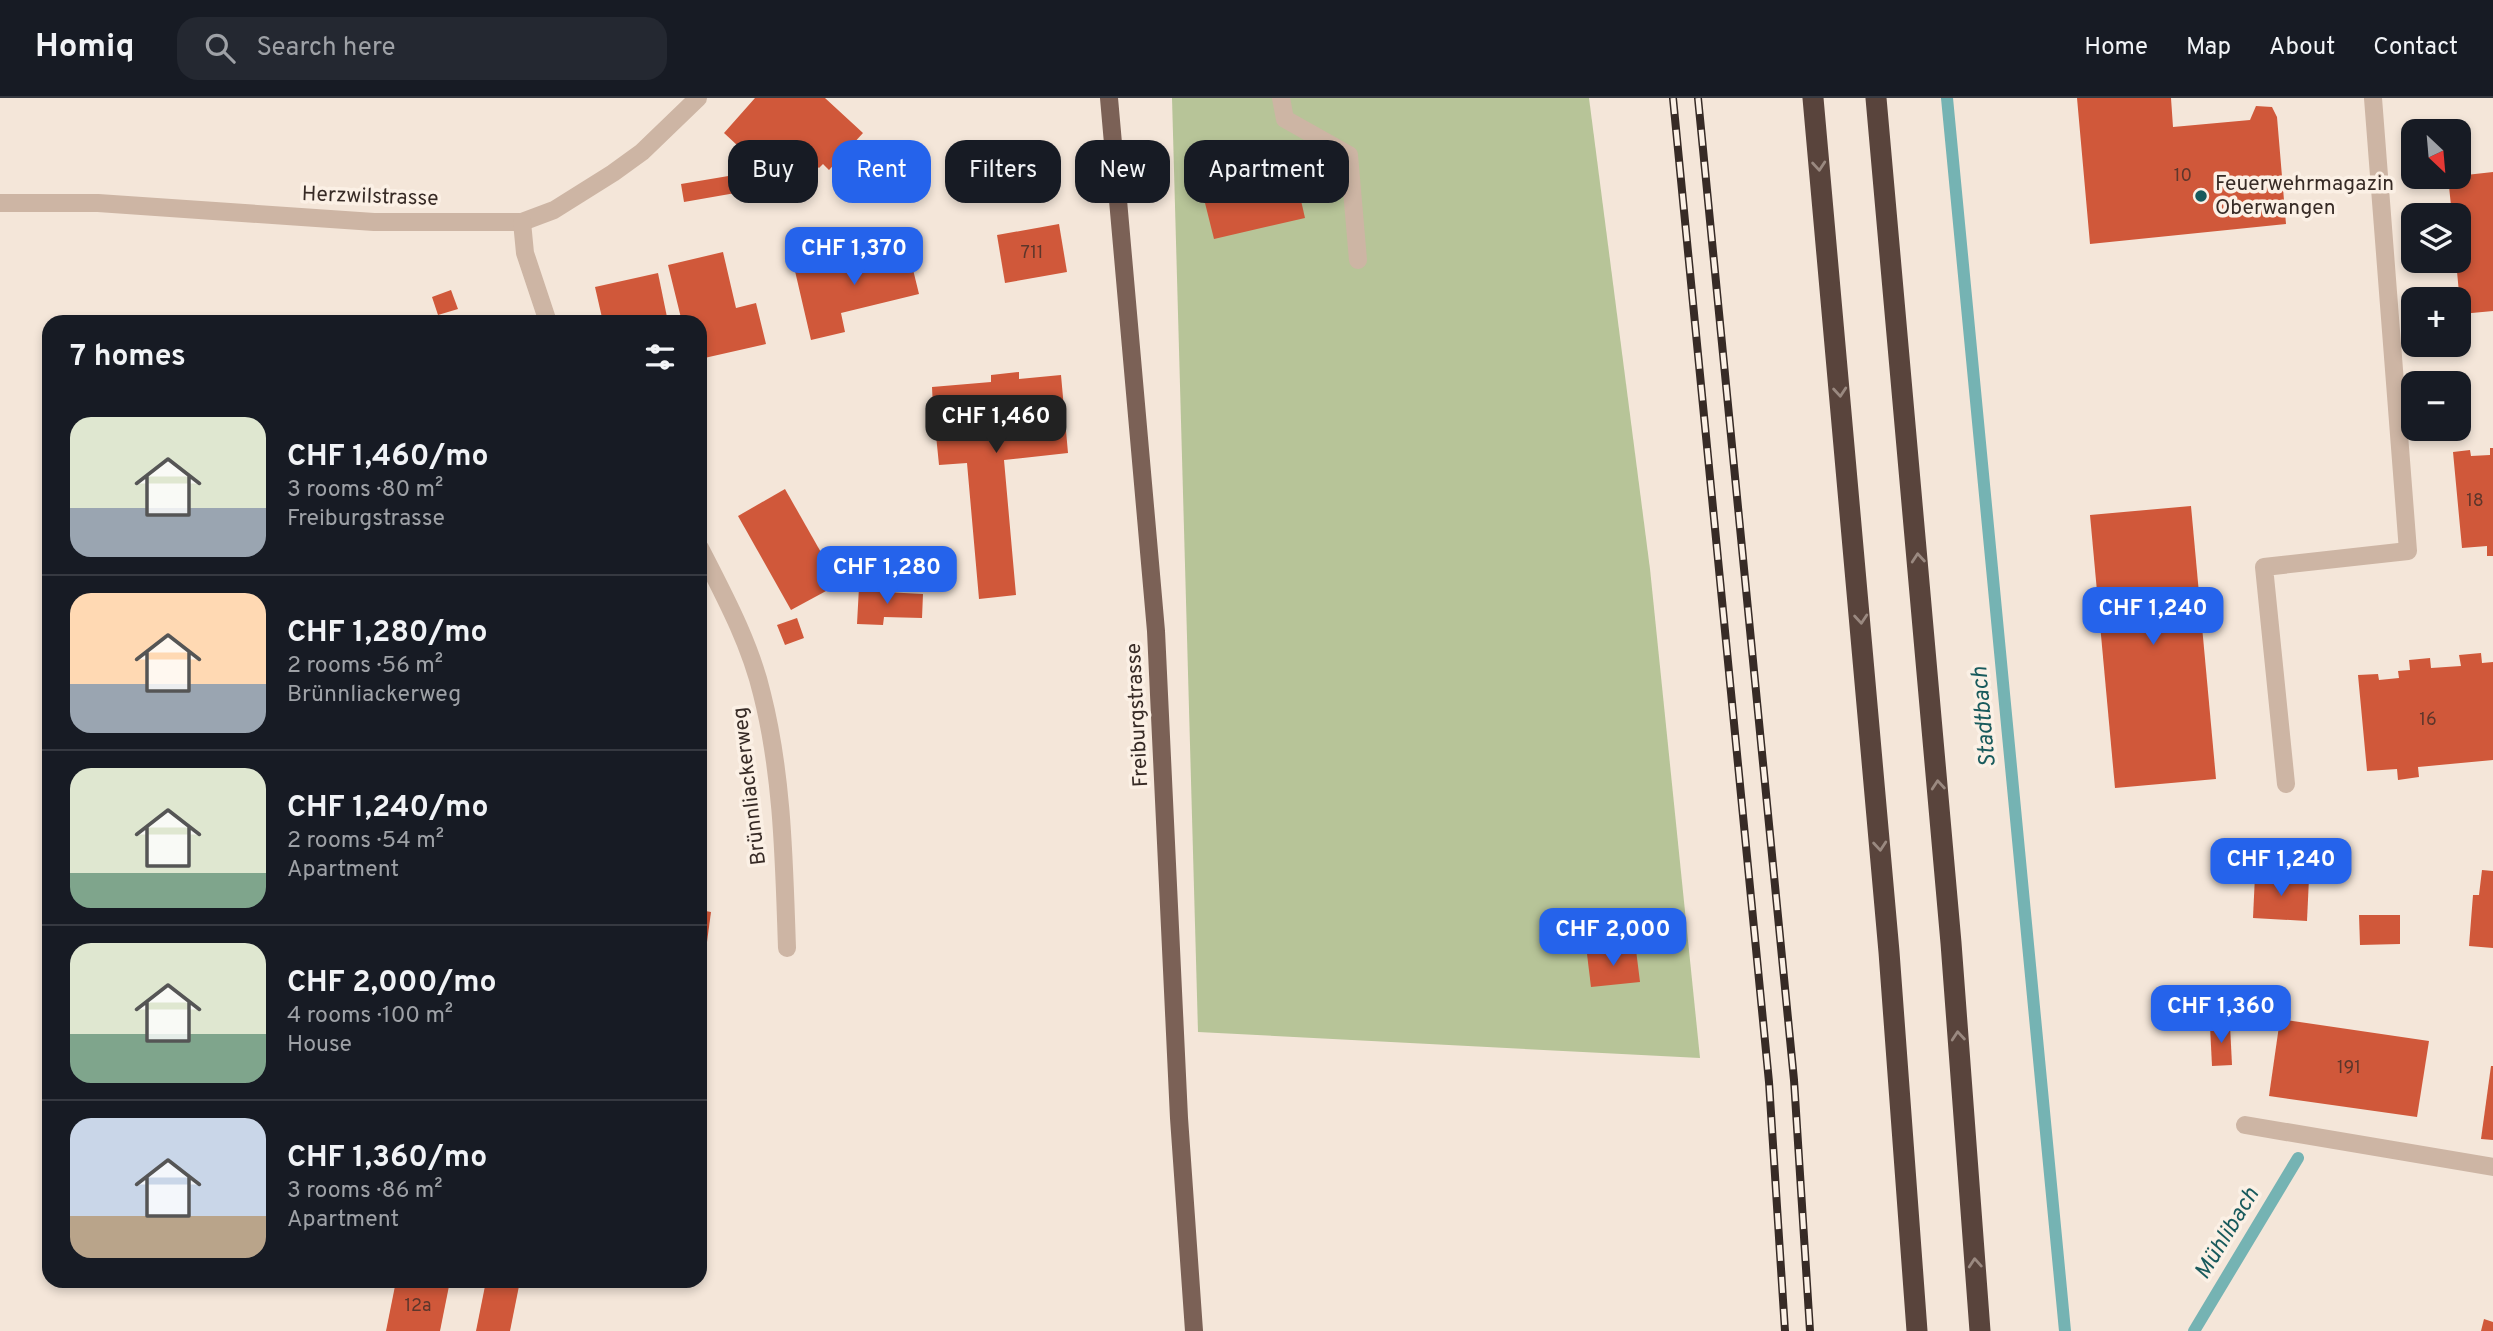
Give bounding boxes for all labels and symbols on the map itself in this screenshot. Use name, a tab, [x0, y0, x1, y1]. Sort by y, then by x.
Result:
north arrow	[2401, 119, 2471, 189]
one-way arrow	[1811, 161, 1826, 172]
house number: 10	[2174, 165, 2192, 188]
place label: Feuerwehrmagazin Oberwangen	[2215, 171, 2394, 222]
street label: Herzwilstrasse	[301, 181, 439, 213]
marker: Feuerwehrmagazin Oberwangen	[2193, 188, 2209, 204]
pin: CHF 1,370	[774, 228, 934, 287]
house number: 711	[1020, 242, 1044, 265]
one-way arrow	[1832, 387, 1847, 398]
pin: CHF 1,460	[916, 396, 1076, 455]
house number: 18	[2466, 490, 2484, 513]
pin: CHF 1,280	[807, 546, 967, 606]
one-way arrow	[1911, 552, 1926, 563]
pin: CHF 1,240	[2073, 588, 2233, 647]
one-way arrow	[1853, 613, 1868, 625]
street label: Freiburgstrasse	[1121, 642, 1155, 788]
water label: Stadtbach	[1966, 665, 2004, 769]
street label: Brünnliackerweg	[727, 705, 773, 867]
house number: 16	[2419, 709, 2437, 732]
one-way arrow	[1931, 779, 1946, 790]
pin: CHF 1,240	[2201, 838, 2361, 898]
one-way arrow	[1872, 841, 1887, 852]
pin: CHF 2,000	[1533, 908, 1693, 968]
pin: CHF 1,360	[2141, 986, 2301, 1045]
one-way arrow	[1951, 1030, 1966, 1041]
house number: 191	[2337, 1057, 2361, 1080]
water label: Mühlibach	[2189, 1182, 2267, 1285]
one-way arrow	[1968, 1257, 1983, 1268]
house number: 12a	[404, 1295, 432, 1318]

